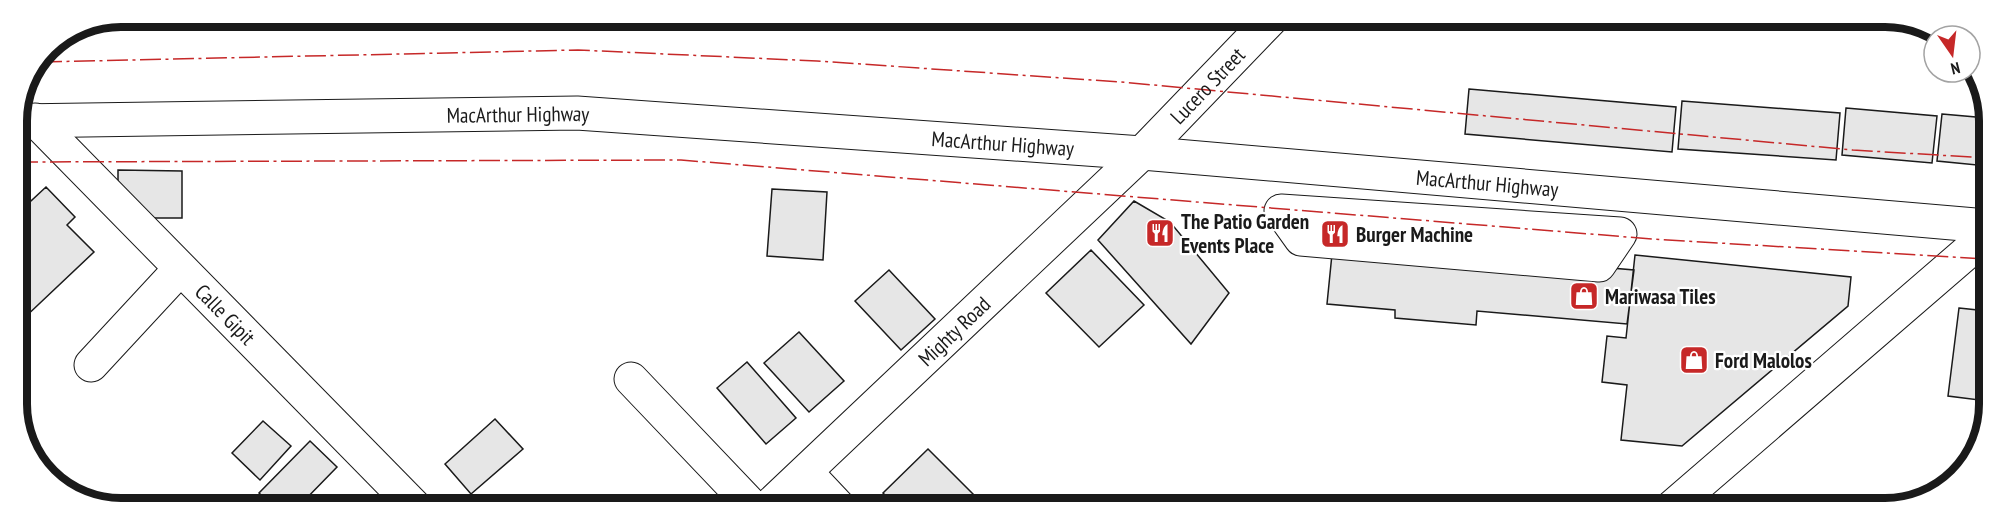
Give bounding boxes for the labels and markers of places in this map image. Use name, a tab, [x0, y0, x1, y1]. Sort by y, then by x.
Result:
place label: The Patio Garden Events Place	[1181, 208, 1309, 259]
restaurant icon: The Patio Garden Events Place	[1144, 217, 1176, 249]
restaurant icon: Burger Machine	[1319, 218, 1351, 250]
place label: Burger Machine	[1356, 221, 1473, 248]
shop icon: Mariwasa Tiles	[1568, 280, 1600, 312]
place label: Mariwasa Tiles	[1605, 283, 1716, 310]
shop icon: Ford Malolos	[1678, 344, 1710, 376]
place label: Ford Malolos	[1715, 347, 1812, 374]

